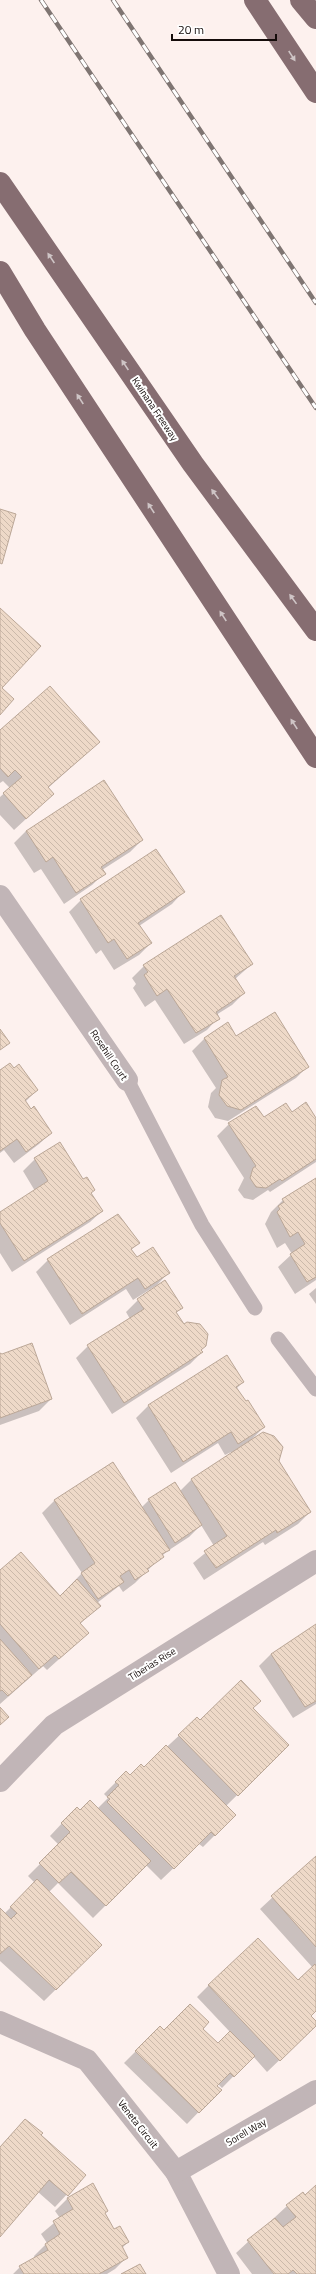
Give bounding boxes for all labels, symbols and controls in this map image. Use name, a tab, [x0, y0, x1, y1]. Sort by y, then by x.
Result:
scale bar	[172, 16, 276, 42]
text: 20 m	[178, 20, 204, 39]
one-way arrow	[288, 51, 296, 61]
one-way arrow	[47, 252, 55, 263]
one-way arrow	[121, 360, 129, 370]
street label: Kwinana Freeway	[128, 374, 182, 444]
one-way arrow	[76, 394, 84, 404]
one-way arrow	[211, 489, 220, 500]
one-way arrow	[147, 502, 155, 513]
one-way arrow	[289, 593, 297, 604]
one-way arrow	[219, 611, 227, 621]
one-way arrow	[291, 719, 298, 730]
street label: Rosehill Court	[86, 1027, 132, 1084]
street label: Tiberias Rise	[125, 1644, 179, 1684]
street label: Veneta Circuit	[114, 2097, 162, 2152]
street label: Sorell Way	[223, 2114, 269, 2150]

